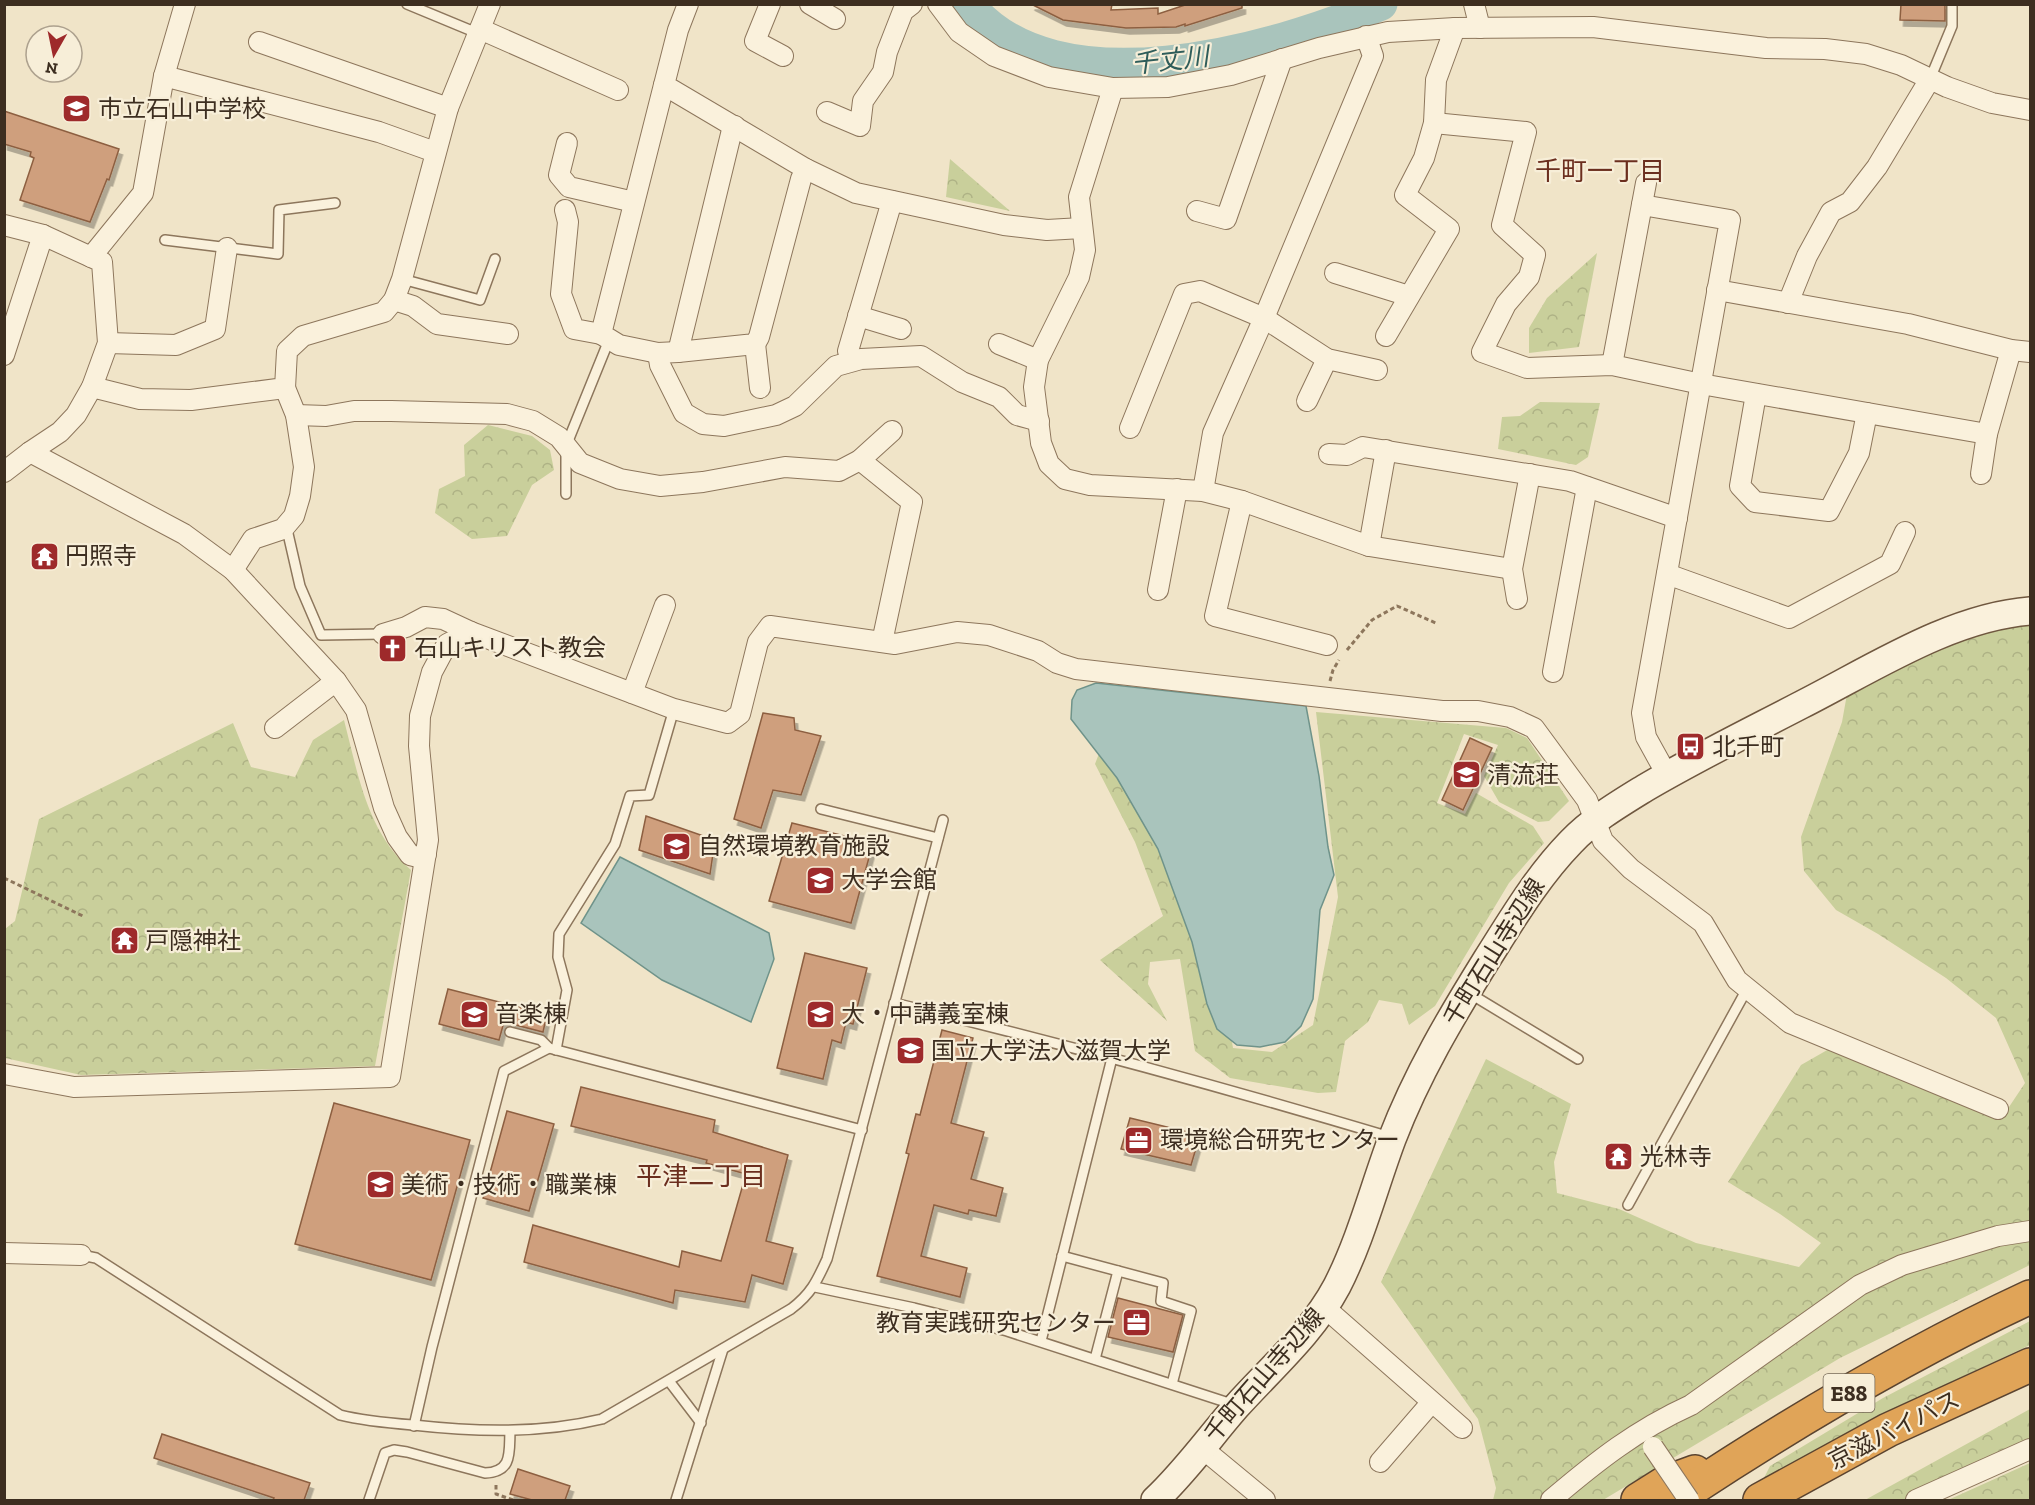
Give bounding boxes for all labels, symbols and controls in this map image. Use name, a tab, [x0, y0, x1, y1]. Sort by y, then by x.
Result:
north arrow	[24, 24, 84, 84]
water label: 千丈川	[1130, 40, 1213, 80]
text: N	[44, 58, 59, 79]
school or university icon: 市立石山中学校	[61, 93, 93, 125]
place label: 市立石山中学校	[98, 94, 266, 123]
district label: 千町一丁目	[1535, 155, 1665, 187]
temple icon: 円照寺	[28, 540, 60, 572]
place label: 円照寺	[65, 541, 137, 570]
church icon: 石山キリスト教会	[377, 632, 409, 664]
place label: 石山キリスト教会	[414, 633, 606, 662]
bus stop icon: 北千町	[1675, 731, 1707, 763]
place label: 北千町	[1712, 732, 1784, 761]
school or university icon: 清流荘	[1450, 759, 1482, 791]
place label: 清流荘	[1487, 760, 1559, 789]
school or university icon: 自然環境教育施設	[661, 830, 693, 862]
place label: 自然環境教育施設	[698, 831, 890, 860]
school or university icon: 大学会館	[804, 864, 836, 896]
place label: 大学会館	[841, 865, 937, 894]
street label: 千町石山寺辺線	[1437, 873, 1550, 1031]
temple icon: 戸隠神社	[108, 925, 140, 957]
place label: 戸隠神社	[145, 926, 241, 955]
school or university icon: 音楽棟	[458, 998, 490, 1030]
school or university icon: 大・中講義室棟	[804, 998, 836, 1030]
place label: 音楽棟	[495, 999, 567, 1028]
place label: 大・中講義室棟	[841, 999, 1009, 1028]
school or university icon: 国立大学法人滋賀大学	[894, 1035, 926, 1067]
place label: 国立大学法人滋賀大学	[931, 1036, 1171, 1065]
office icon: 環境総合研究センター	[1123, 1124, 1155, 1156]
place label: 環境総合研究センター	[1160, 1125, 1400, 1154]
temple icon: 光林寺	[1603, 1141, 1635, 1173]
place label: 光林寺	[1640, 1142, 1712, 1171]
district label: 平津二丁目	[636, 1160, 766, 1192]
school or university icon: 美術・技術・職業棟	[364, 1169, 396, 1201]
place label: 美術・技術・職業棟	[401, 1170, 617, 1199]
street label: 千町石山寺辺線	[1198, 1302, 1330, 1448]
office icon: 教育実践研究センター	[1121, 1307, 1153, 1339]
place label: 教育実践研究センター	[876, 1308, 1116, 1337]
road number: E88	[1824, 1374, 1874, 1412]
street label: 京滋バイパス	[1823, 1384, 1964, 1475]

